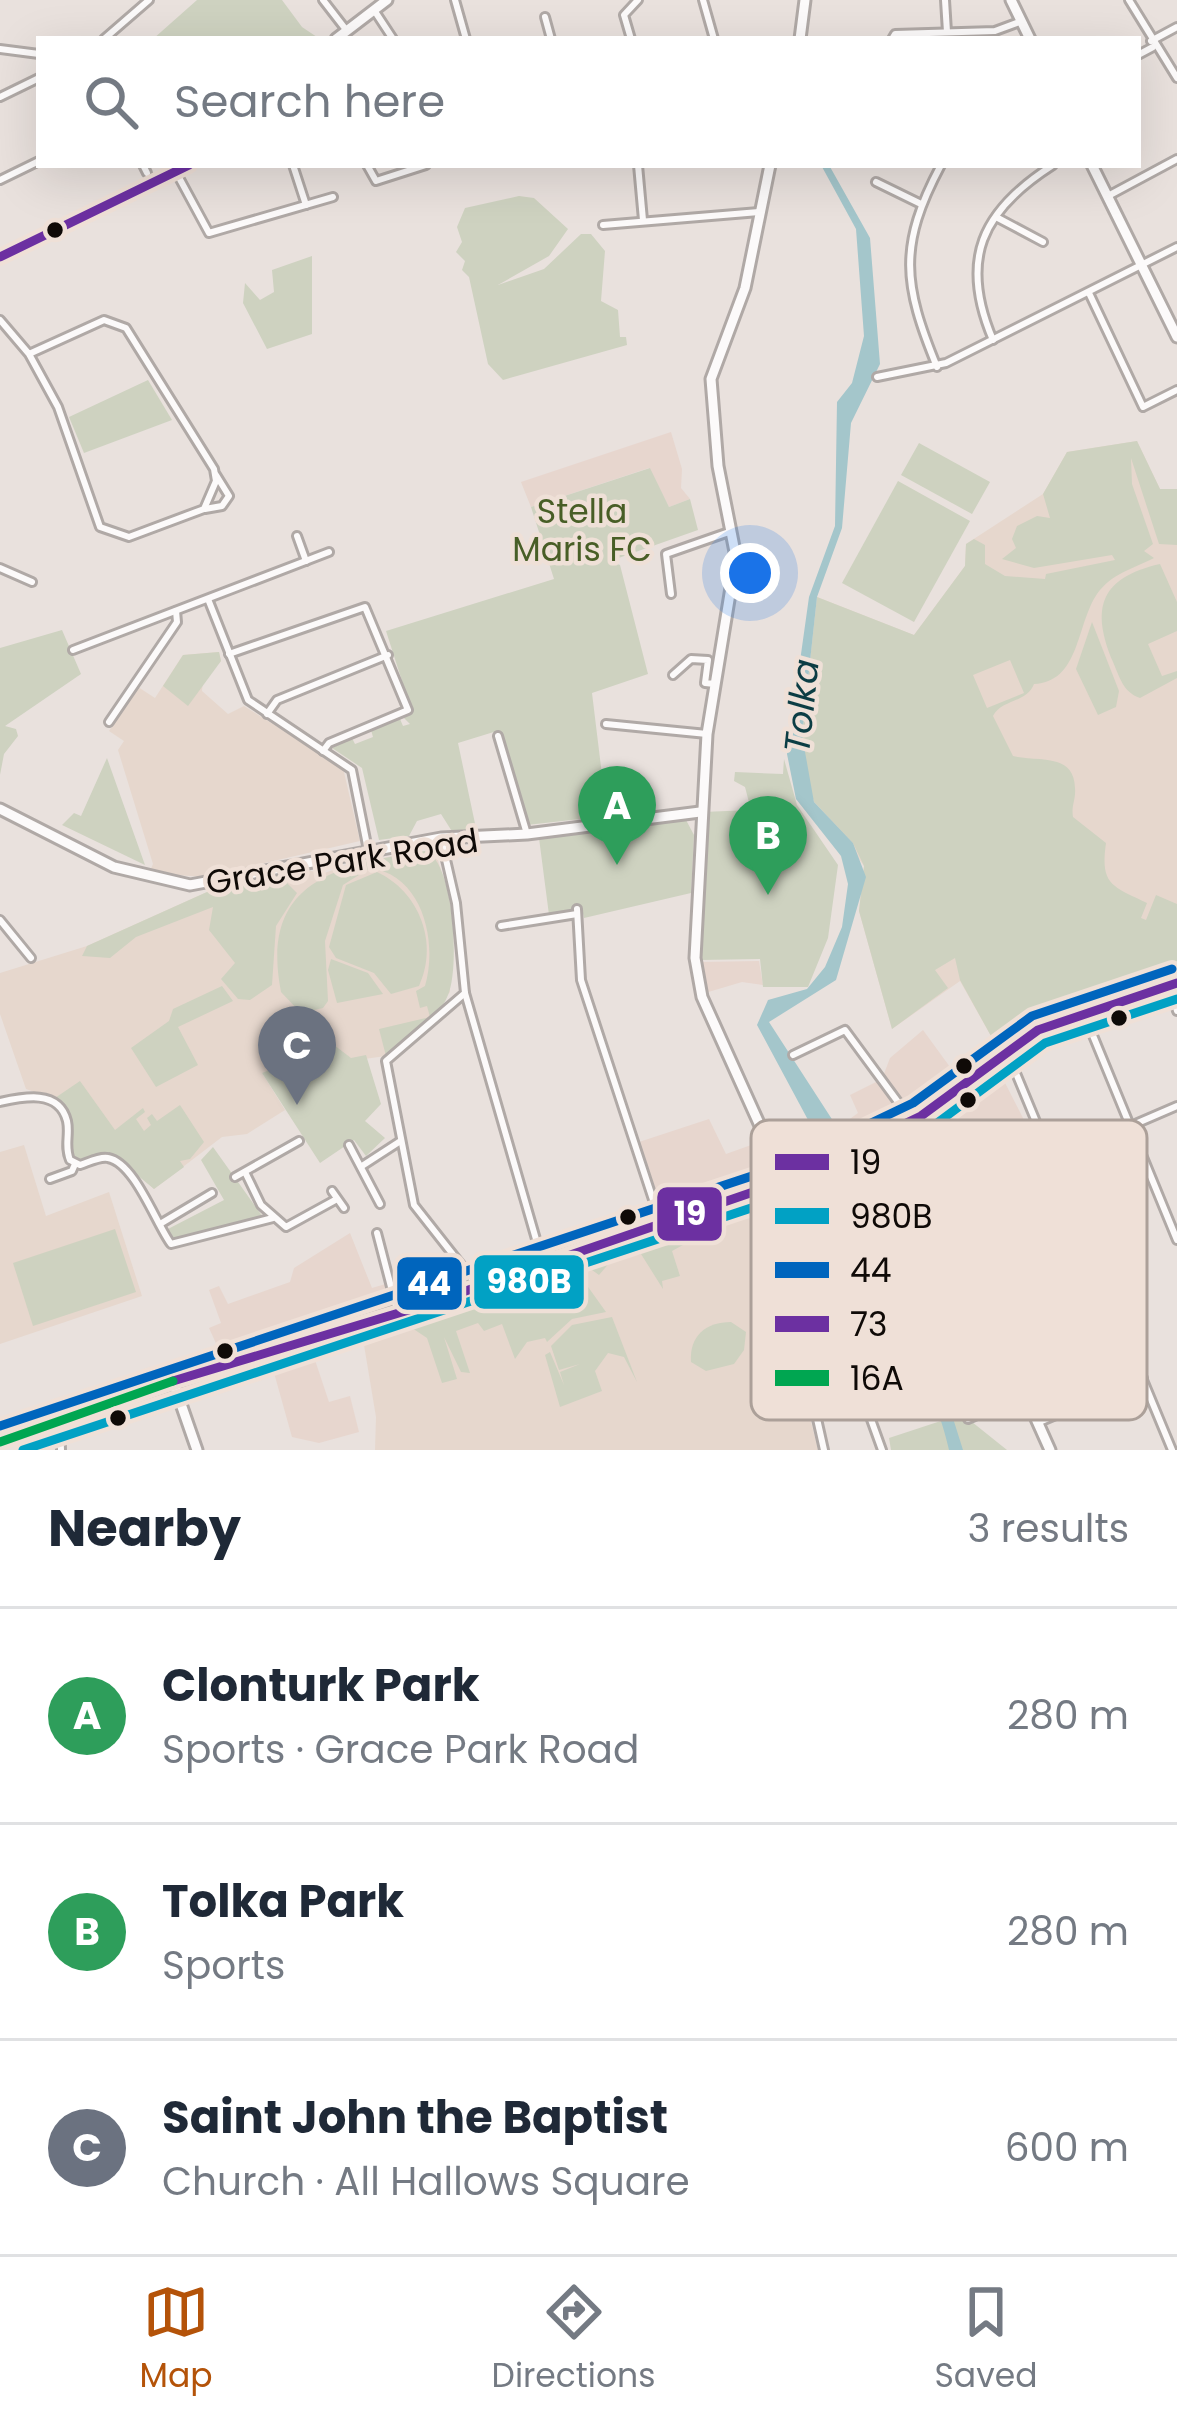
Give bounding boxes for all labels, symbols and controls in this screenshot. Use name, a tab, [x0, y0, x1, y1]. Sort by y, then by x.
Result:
search box	[36, 36, 1141, 168]
icon: search	[78, 69, 144, 135]
text: Search here	[174, 70, 445, 133]
unlabelled marker	[44, 219, 66, 241]
park label: Stella Maris FC	[512, 488, 652, 573]
your location	[720, 543, 780, 603]
water label: Tolka	[771, 657, 832, 756]
pin: A	[578, 766, 656, 865]
pin: B	[729, 796, 807, 895]
street label: Grace Park Road	[203, 817, 482, 906]
pin: C	[258, 1006, 336, 1105]
unlabelled marker	[1108, 1007, 1130, 1029]
unlabelled marker	[953, 1055, 975, 1077]
unlabelled marker	[957, 1089, 979, 1111]
legend	[751, 1120, 1147, 1420]
text: 19	[850, 1139, 881, 1186]
line badge: 19	[655, 1185, 724, 1243]
text: 19	[674, 1190, 706, 1237]
text: 980B	[850, 1193, 933, 1240]
unlabelled marker	[617, 1206, 639, 1228]
text: 44	[850, 1247, 892, 1294]
line badge: 980B	[472, 1253, 586, 1311]
line badge: 44	[395, 1255, 464, 1312]
text: 980B	[487, 1258, 571, 1305]
text: 44	[407, 1260, 451, 1307]
text: 73	[850, 1301, 887, 1348]
unlabelled marker	[214, 1340, 236, 1362]
text: 16A	[850, 1355, 904, 1402]
unlabelled marker	[107, 1407, 129, 1429]
text: Nearby	[48, 1492, 241, 1564]
text: 3 results	[967, 1501, 1129, 1556]
text: Clonturk Park	[162, 1654, 479, 1717]
text: A	[73, 1688, 101, 1743]
text: 280 m	[1007, 1688, 1129, 1743]
text: Sports · Grace Park Road	[162, 1722, 639, 1777]
text: Tolka Park	[162, 1870, 404, 1933]
text: B	[74, 1904, 100, 1959]
text: 280 m	[1007, 1904, 1129, 1959]
text: Sports	[162, 1938, 285, 1993]
text: Saint John the Baptist	[162, 2086, 668, 2149]
text: C	[72, 2120, 102, 2175]
text: 600 m	[1005, 2120, 1129, 2175]
text: Church · All Hallows Square	[162, 2154, 690, 2209]
tab: Map	[140, 2279, 213, 2401]
tab: Directions	[492, 2279, 655, 2401]
tab: Saved	[935, 2279, 1037, 2401]

